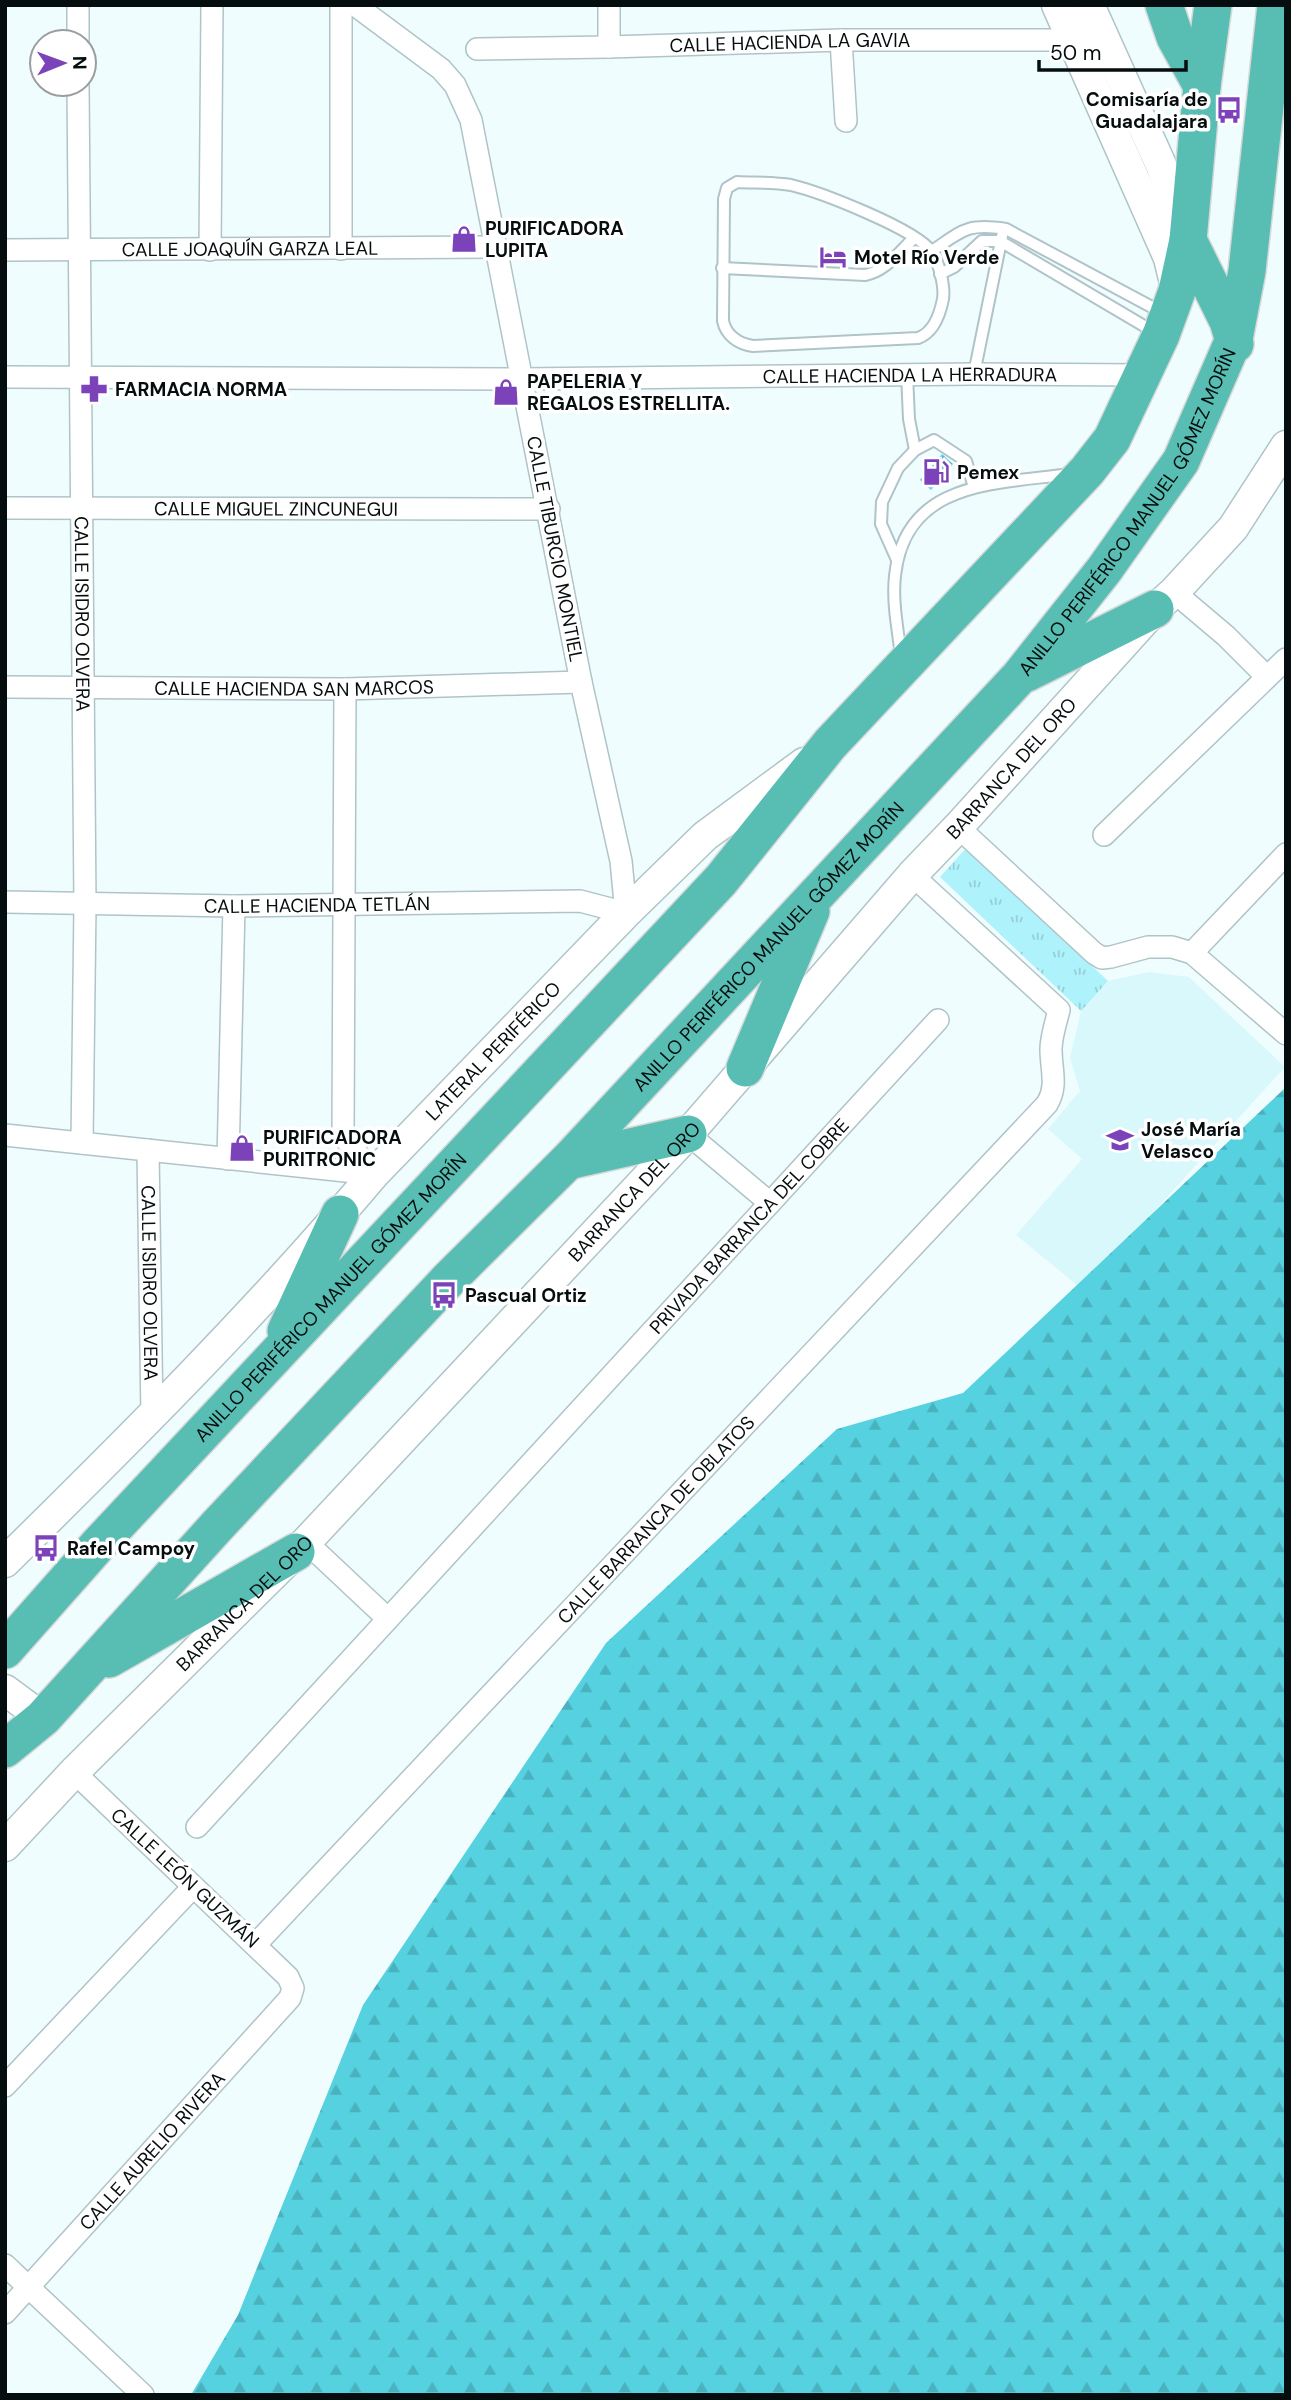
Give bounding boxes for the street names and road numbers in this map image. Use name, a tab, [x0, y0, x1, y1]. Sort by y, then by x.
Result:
street label: CALLE HACIENDA LA GAVIA	[669, 28, 911, 58]
street label: CALLE JOAQUÍN GARZA LEAL	[122, 235, 378, 262]
street label: ANILLO PERIFÉRICO MANUEL GÓMEZ MORÍN	[1013, 344, 1241, 681]
street label: CALLE HACIENDA LA HERRADURA	[763, 361, 1058, 389]
street label: CALLE TIBURCIO MONTIEL	[521, 434, 589, 664]
street label: CALLE MIGUEL ZINCUNEGUI	[154, 496, 398, 521]
street label: CALLE ISIDRO OLVERA	[69, 516, 96, 712]
street label: CALLE HACIENDA SAN MARCOS	[154, 674, 434, 702]
street label: BARRANCA DEL ORO	[941, 692, 1082, 844]
street label: ANILLO PERIFÉRICO MANUEL GÓMEZ MORÍN	[627, 796, 909, 1097]
street label: CALLE HACIENDA TETLÁN	[204, 891, 430, 919]
street label: LATERAL PERIFÉRICO	[420, 976, 566, 1126]
street label: PRIVADA BARRANCA DEL COBRE	[644, 1113, 854, 1339]
street label: BARRANCA DEL ORO	[563, 1116, 706, 1267]
street label: ANILLO PERIFÉRICO MANUEL GÓMEZ MORÍN	[189, 1147, 472, 1447]
street label: CALLE ISIDRO OLVERA	[136, 1185, 164, 1381]
street label: CALLE BARRANCA DE OBLATOS	[552, 1410, 760, 1629]
street label: BARRANCA DEL ORO	[171, 1530, 318, 1676]
street label: CALLE LEÓN GUZMÁN	[105, 1803, 265, 1953]
street label: CALLE AURELIO RIVERA	[74, 2066, 230, 2235]

